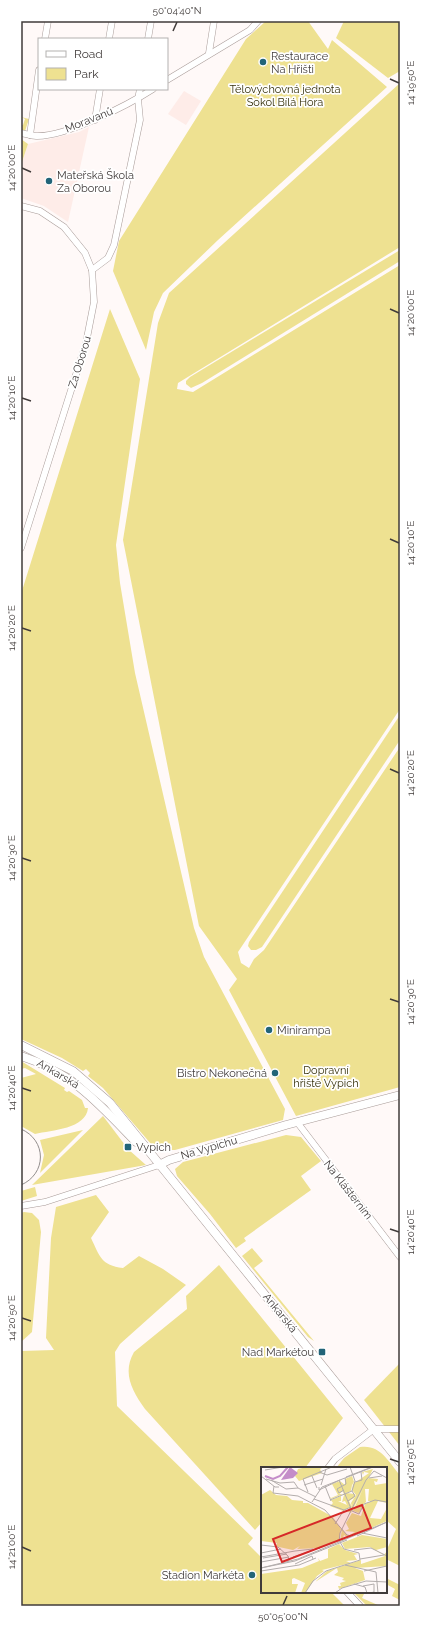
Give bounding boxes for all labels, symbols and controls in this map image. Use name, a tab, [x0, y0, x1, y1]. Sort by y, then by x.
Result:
text: 50°04'40"N	[153, 5, 201, 16]
legend	[38, 38, 168, 90]
text: Road	[74, 47, 103, 61]
place label: Restaurace Na Hřišti	[271, 50, 329, 76]
marker: Restaurace Na Hřišti	[258, 57, 268, 67]
text: 14°19'50"E	[405, 61, 416, 105]
text: Park	[74, 67, 99, 81]
park label: Tělovýchovná jednota Sokol Bílá Hora	[229, 83, 341, 109]
street label: Moravanů	[63, 105, 115, 135]
text: 14°20'00"E	[6, 145, 17, 191]
place label: Mateřská Škola Za Oborou	[57, 168, 134, 195]
marker: Mateřská Škola Za Oborou	[44, 176, 54, 186]
text: 14°20'00"E	[405, 290, 416, 336]
street label: Za Oborou	[66, 334, 94, 390]
text: 14°20'10"E	[6, 376, 17, 420]
text: 14°20'10"E	[405, 521, 416, 565]
text: 14°20'20"E	[6, 605, 17, 651]
text: 14°20'20"E	[405, 750, 416, 796]
text: 14°20'30"E	[6, 835, 17, 881]
text: 14°20'30"E	[405, 979, 416, 1025]
place label: Minirampa	[277, 1024, 331, 1037]
marker: Minirampa	[264, 1025, 274, 1035]
street label: Ankarská	[35, 1057, 81, 1091]
park label: Dopravní hřiště Vypich	[293, 1064, 359, 1090]
text: 14°20'40"E	[6, 1065, 17, 1111]
place label: Bistro Nekonečná	[177, 1067, 267, 1080]
marker: Bistro Nekonečná	[270, 1068, 280, 1078]
street label: Na Vypichu	[179, 1134, 239, 1162]
place label: Vypich	[136, 1141, 171, 1154]
marker: Vypich	[123, 1142, 133, 1152]
street label: Na Klášterním	[321, 1158, 375, 1222]
text: 14°20'40"E	[405, 1209, 416, 1255]
street label: Ankarská	[260, 1291, 300, 1335]
text: 14°20'50"E	[6, 1295, 17, 1341]
place label: Nad Markétou	[242, 1346, 314, 1359]
marker: Nad Markétou	[317, 1347, 327, 1357]
text: 14°20'50"E	[405, 1439, 416, 1485]
inset map	[261, 1467, 387, 1593]
text: 14°21'00"E	[6, 1525, 17, 1569]
place label: Stadion Markéta	[162, 1569, 244, 1582]
marker: Stadion Markéta	[247, 1570, 257, 1580]
text: 50°05'00"N	[258, 1611, 308, 1622]

